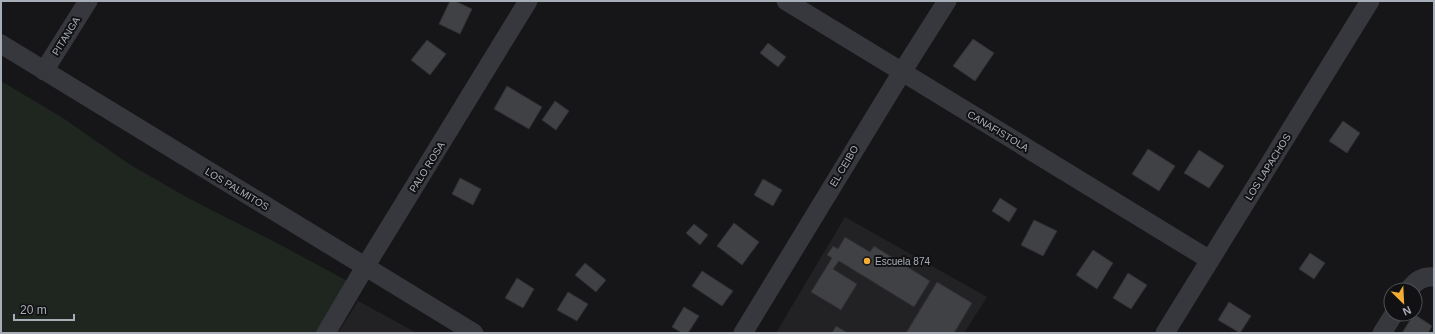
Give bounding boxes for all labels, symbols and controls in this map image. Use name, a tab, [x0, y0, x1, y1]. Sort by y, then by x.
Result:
street label: PITANGA	[50, 15, 82, 57]
street label: CANAFISTOLA	[965, 108, 1031, 154]
street label: LOS LAPACHOS	[1243, 131, 1293, 202]
street label: PALO ROSA	[407, 140, 447, 194]
street label: EL CEIBO	[828, 143, 861, 188]
street label: LOS PALMITOS	[203, 166, 271, 213]
marker: Escuela 874	[862, 256, 872, 266]
place label: Escuela 874	[875, 256, 930, 267]
north arrow	[1383, 282, 1423, 322]
scale bar	[14, 296, 74, 322]
text: 20 m	[20, 303, 47, 317]
text: N	[1401, 304, 1413, 318]

